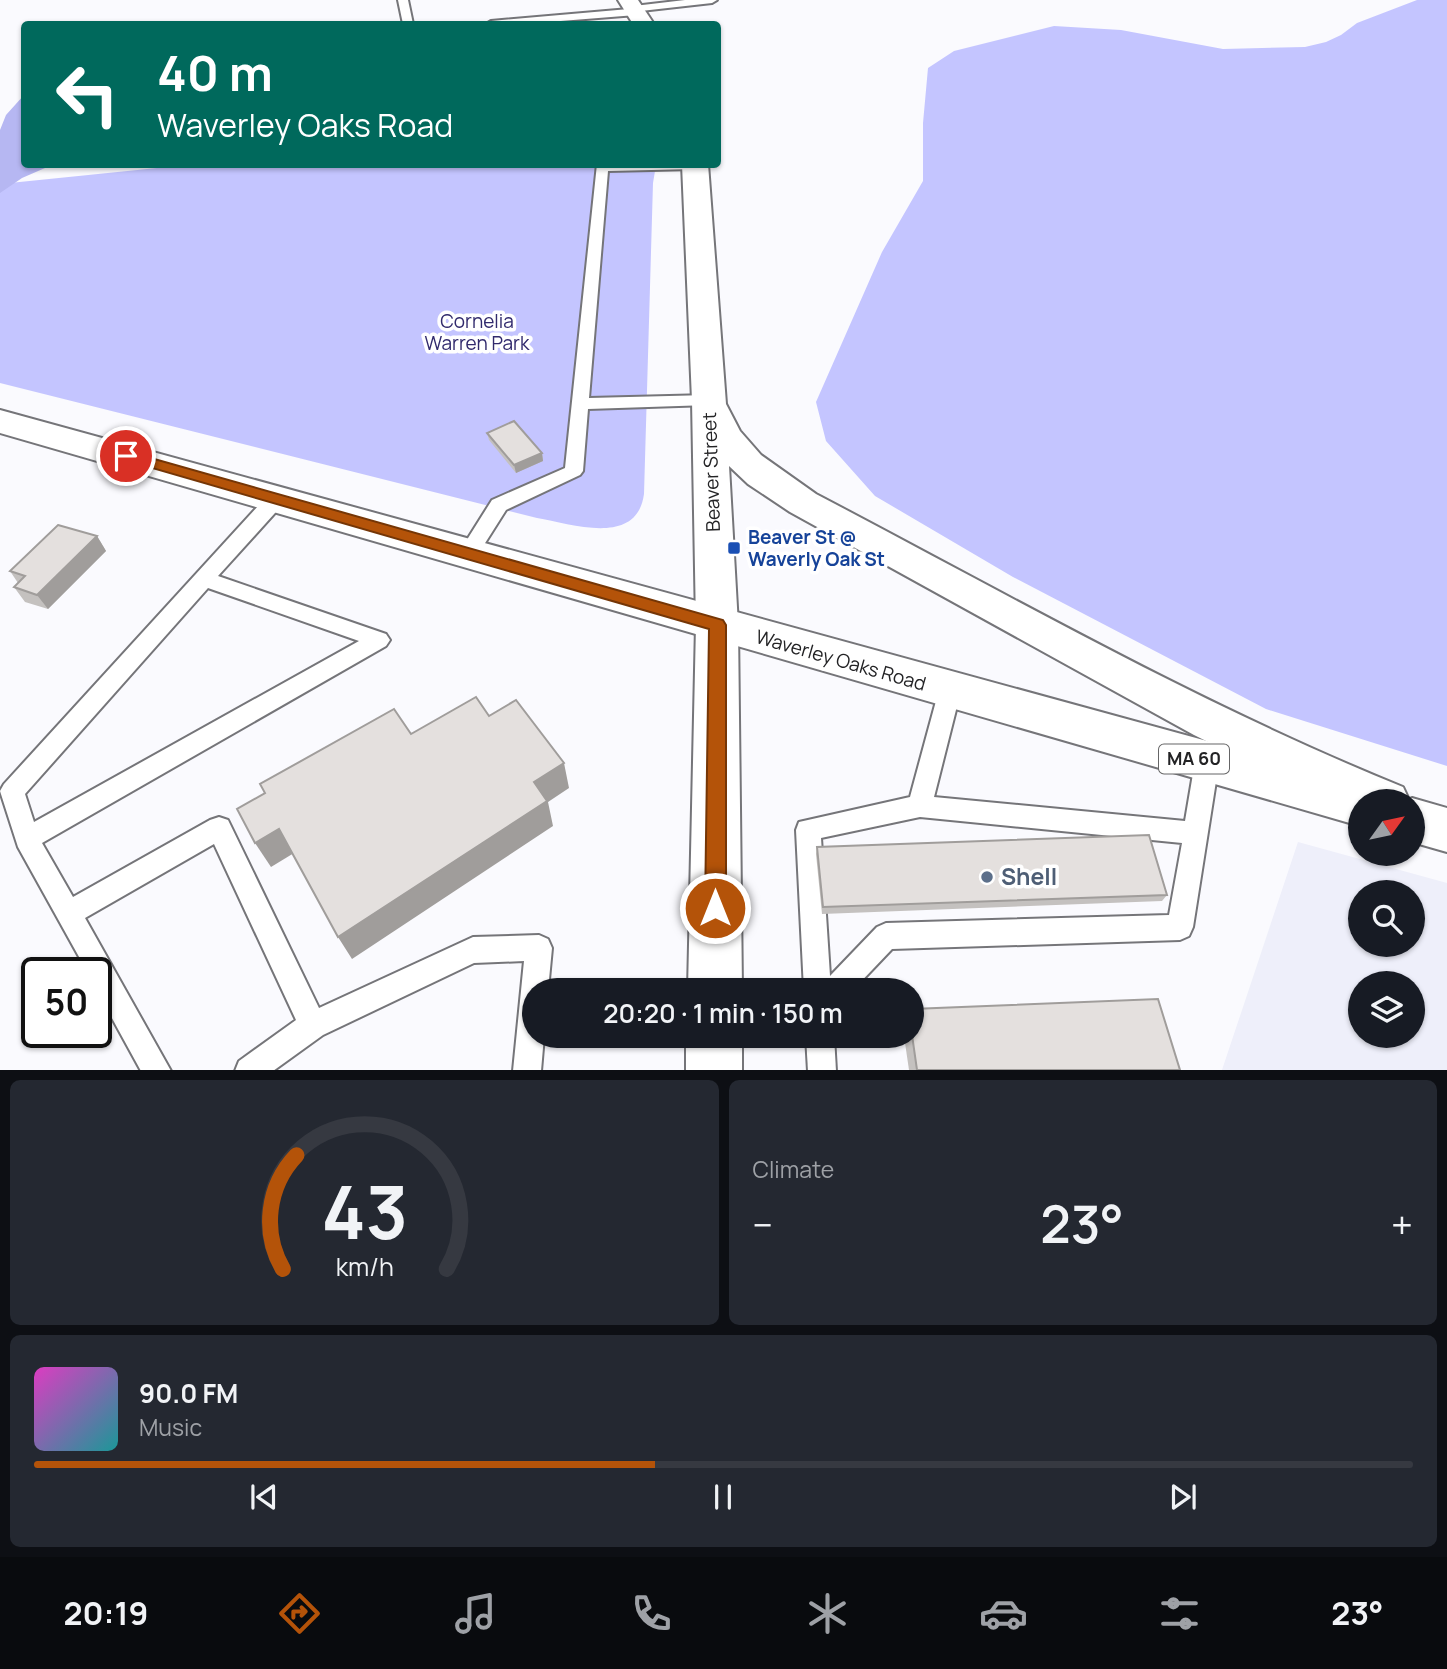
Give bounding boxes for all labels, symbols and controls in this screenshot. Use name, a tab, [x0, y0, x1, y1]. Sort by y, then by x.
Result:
text: 40 m	[157, 39, 273, 106]
icon: left	[42, 49, 133, 140]
text: Waverley Oaks Road	[157, 103, 453, 147]
park label: Cornelia Warren Park	[425, 308, 530, 356]
street label: Beaver Street	[696, 412, 726, 532]
pin	[96, 426, 156, 486]
icon: arrive	[107, 437, 145, 475]
place label: Beaver St @ Waverly Oak St	[748, 524, 885, 572]
marker: Beaver St @ Waverly Oak St	[726, 540, 742, 556]
street label: Waverley Oaks Road	[753, 623, 929, 697]
road number: MA 60	[1159, 744, 1229, 774]
north arrow	[1348, 789, 1424, 866]
map controls	[1348, 789, 1425, 1048]
place label: Shell	[1001, 860, 1057, 892]
marker: Shell	[979, 869, 995, 885]
position arrow	[678, 871, 752, 945]
button: search	[1348, 880, 1425, 957]
speed limit sign: 50	[21, 957, 112, 1048]
button: layers	[1348, 971, 1425, 1048]
text: 20:20 · 1 min · 150 m	[603, 995, 843, 1031]
text: Climate	[753, 1153, 834, 1185]
text: 43	[321, 1161, 408, 1261]
text: 23°	[1040, 1188, 1124, 1259]
text: −	[753, 1198, 773, 1250]
text: +	[1391, 1198, 1413, 1250]
text: km/h	[335, 1248, 393, 1283]
text: 90.0 FM	[139, 1375, 238, 1411]
text: Music	[139, 1411, 202, 1443]
icon: previous	[245, 1478, 283, 1516]
icon: pause	[704, 1478, 742, 1516]
icon: next	[1164, 1478, 1202, 1516]
icon: directions	[275, 1589, 324, 1638]
icon: music	[451, 1589, 500, 1638]
icon: phone	[627, 1589, 676, 1638]
icon: climate	[803, 1589, 852, 1638]
icon: car	[979, 1589, 1028, 1638]
icon: filters	[1155, 1589, 1204, 1638]
text: 20:19	[63, 1591, 148, 1635]
text: 23°	[1331, 1591, 1383, 1635]

